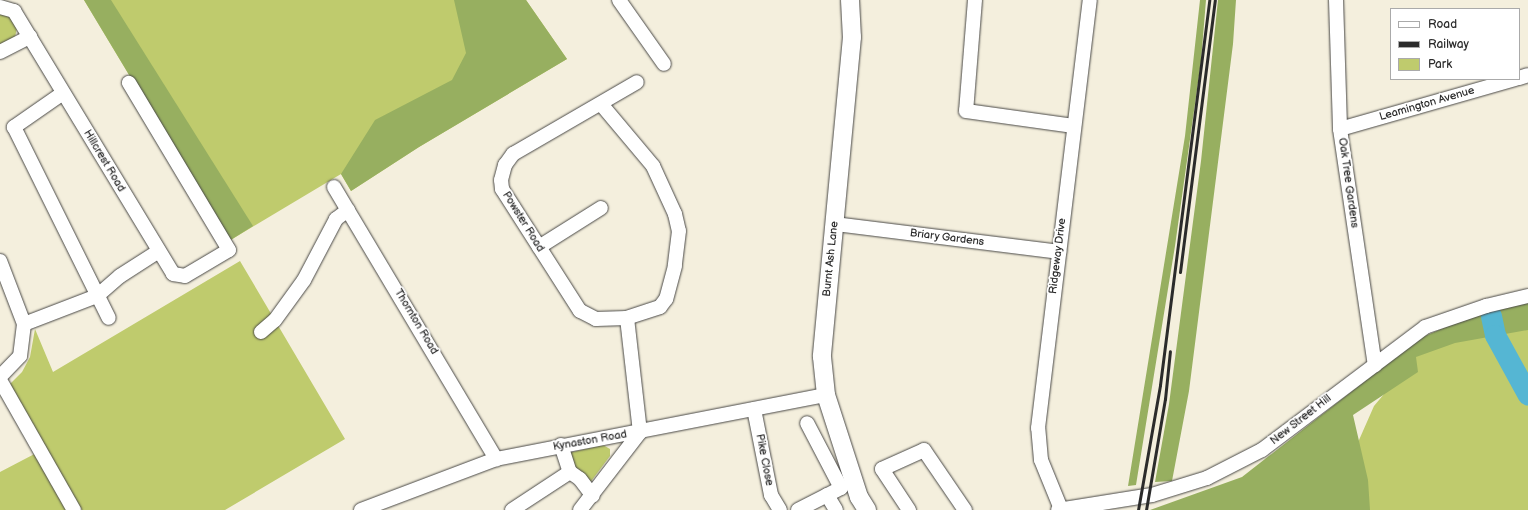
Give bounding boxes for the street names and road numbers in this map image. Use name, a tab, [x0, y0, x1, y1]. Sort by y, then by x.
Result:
street label: Leamington Avenue	[1378, 84, 1476, 124]
street label: Hillcrest Road	[80, 128, 128, 194]
street label: Oak Tree Gardens	[1335, 137, 1361, 229]
street label: Powster Road	[499, 189, 547, 255]
street label: Ridgeway Drive	[1047, 217, 1069, 295]
street label: Burnt Ash Lane	[820, 221, 842, 297]
street label: Briary Gardens	[909, 227, 985, 249]
street label: Thornton Road	[391, 287, 441, 357]
street label: New Street Hill	[1268, 392, 1334, 448]
street label: Kynaston Road	[552, 428, 628, 454]
street label: Pike Close	[753, 433, 775, 487]

